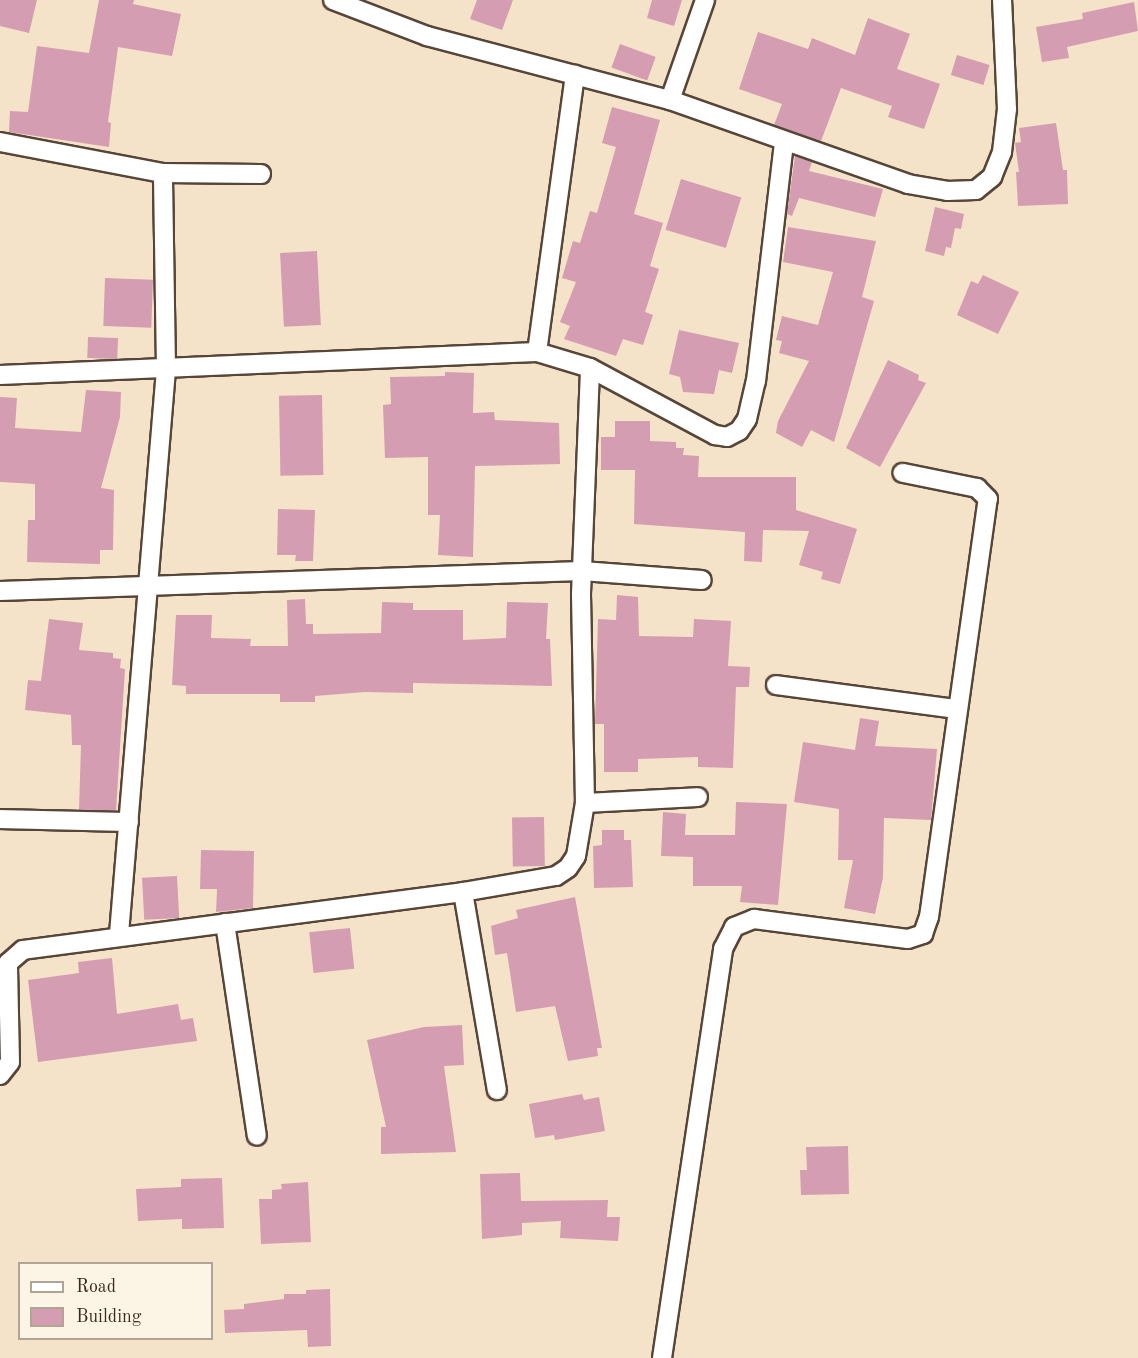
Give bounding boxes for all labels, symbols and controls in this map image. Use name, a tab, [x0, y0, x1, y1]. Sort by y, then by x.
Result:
legend	[18, 1262, 213, 1340]
text: Road	[76, 1278, 116, 1296]
text: Building	[76, 1308, 141, 1326]

